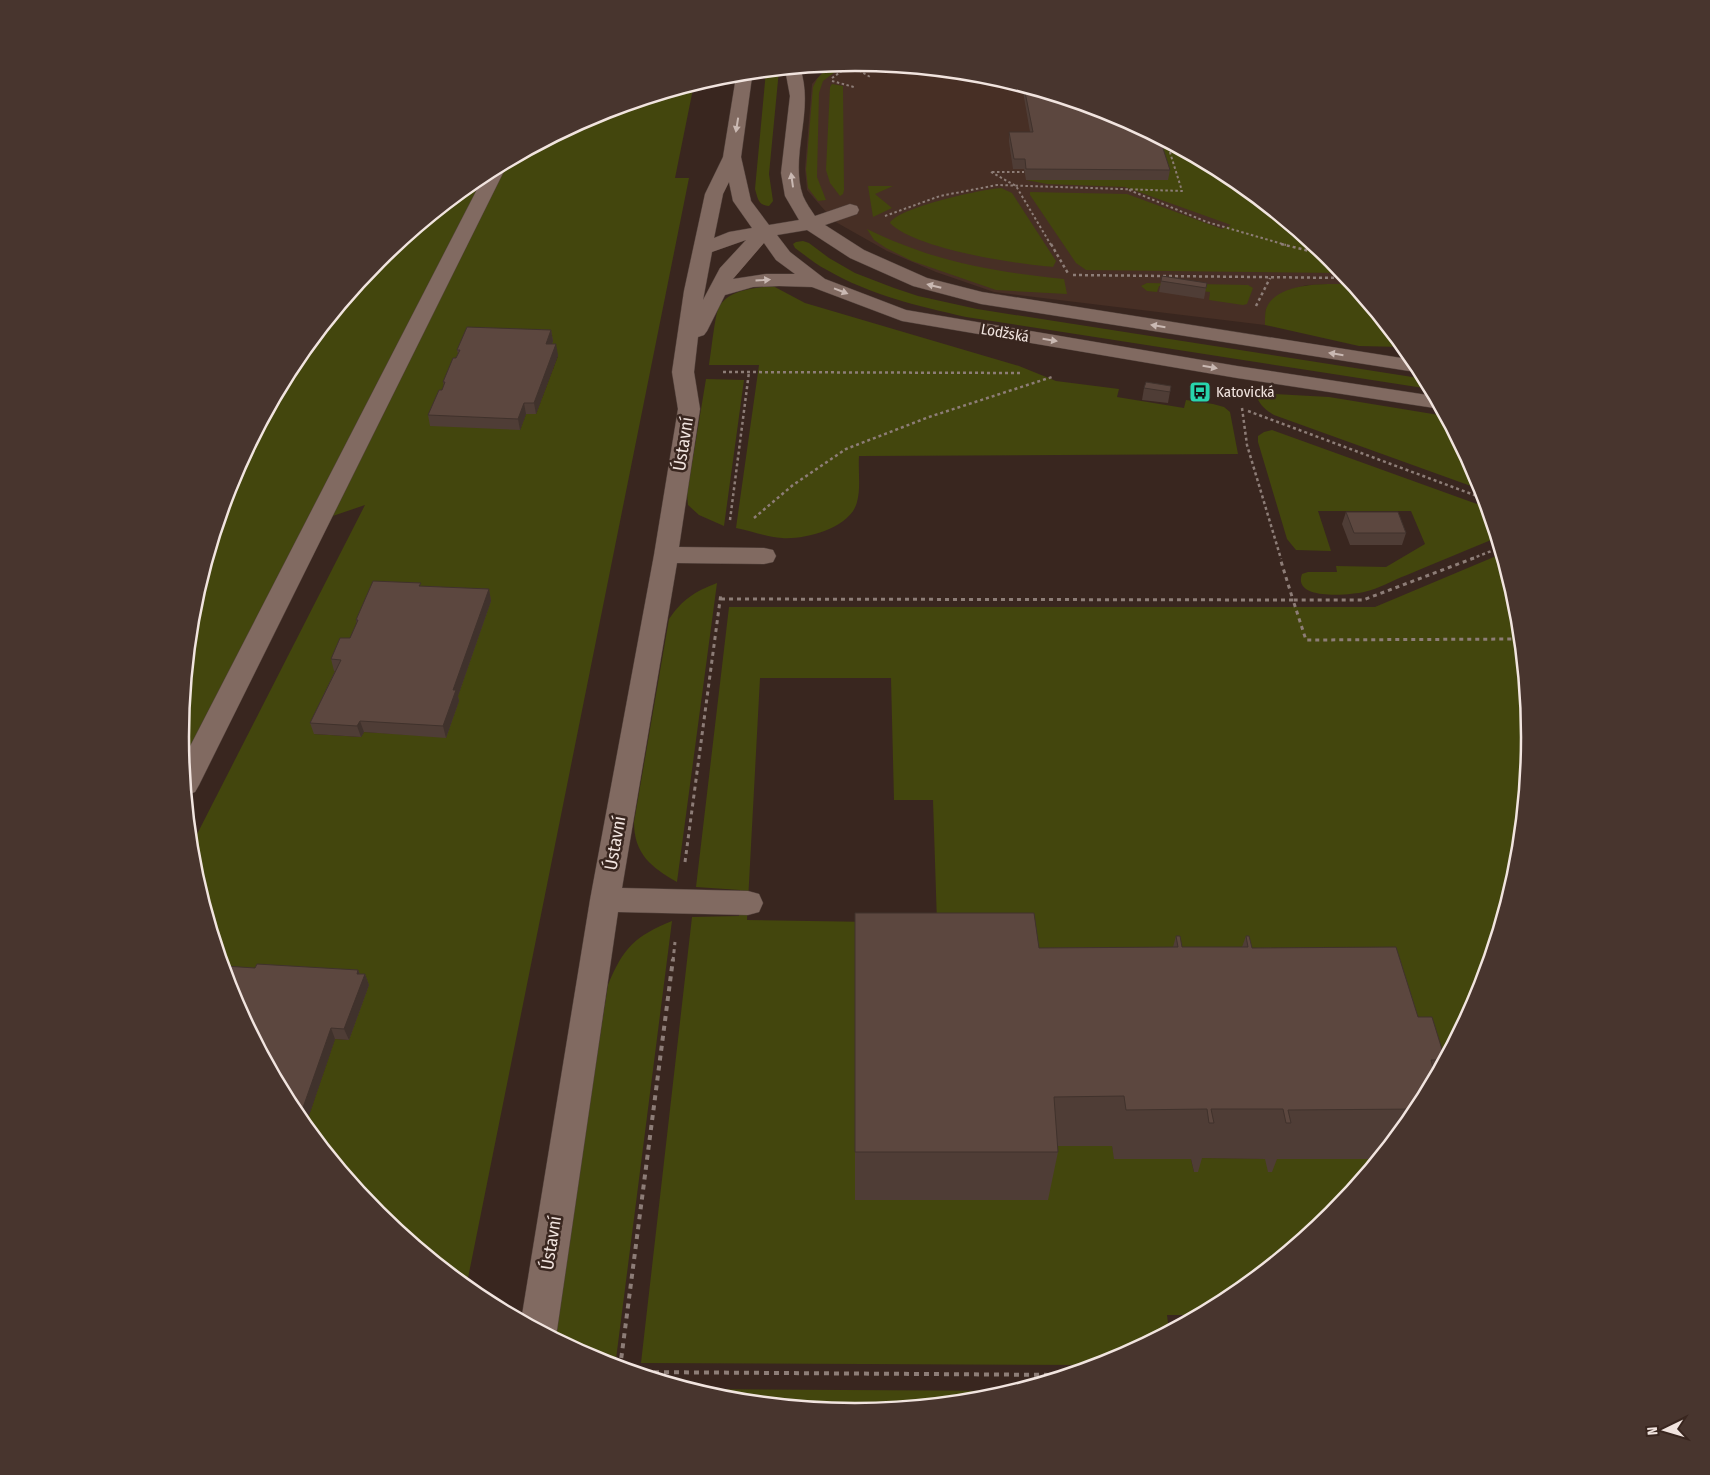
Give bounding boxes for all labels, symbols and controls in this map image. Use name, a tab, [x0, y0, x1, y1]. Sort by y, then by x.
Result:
one-way arrow	[732, 118, 740, 134]
one-way arrow	[787, 171, 795, 187]
one-way arrow	[755, 276, 771, 284]
one-way arrow	[926, 281, 941, 289]
one-way arrow	[834, 288, 848, 296]
street label: Lodžská	[979, 320, 1031, 346]
one-way arrow	[1150, 321, 1166, 329]
one-way arrow	[1042, 337, 1058, 345]
one-way arrow	[1328, 349, 1344, 357]
one-way arrow	[1202, 364, 1218, 372]
bus stop icon: Katovická	[1188, 380, 1212, 404]
place label: Katovická	[1216, 383, 1275, 401]
street label: Ústavní	[667, 415, 698, 473]
street label: Ústavní	[598, 814, 631, 872]
street label: Ústavní	[535, 1214, 566, 1272]
north arrow	[1640, 1405, 1690, 1455]
text: N	[1644, 1426, 1661, 1436]

